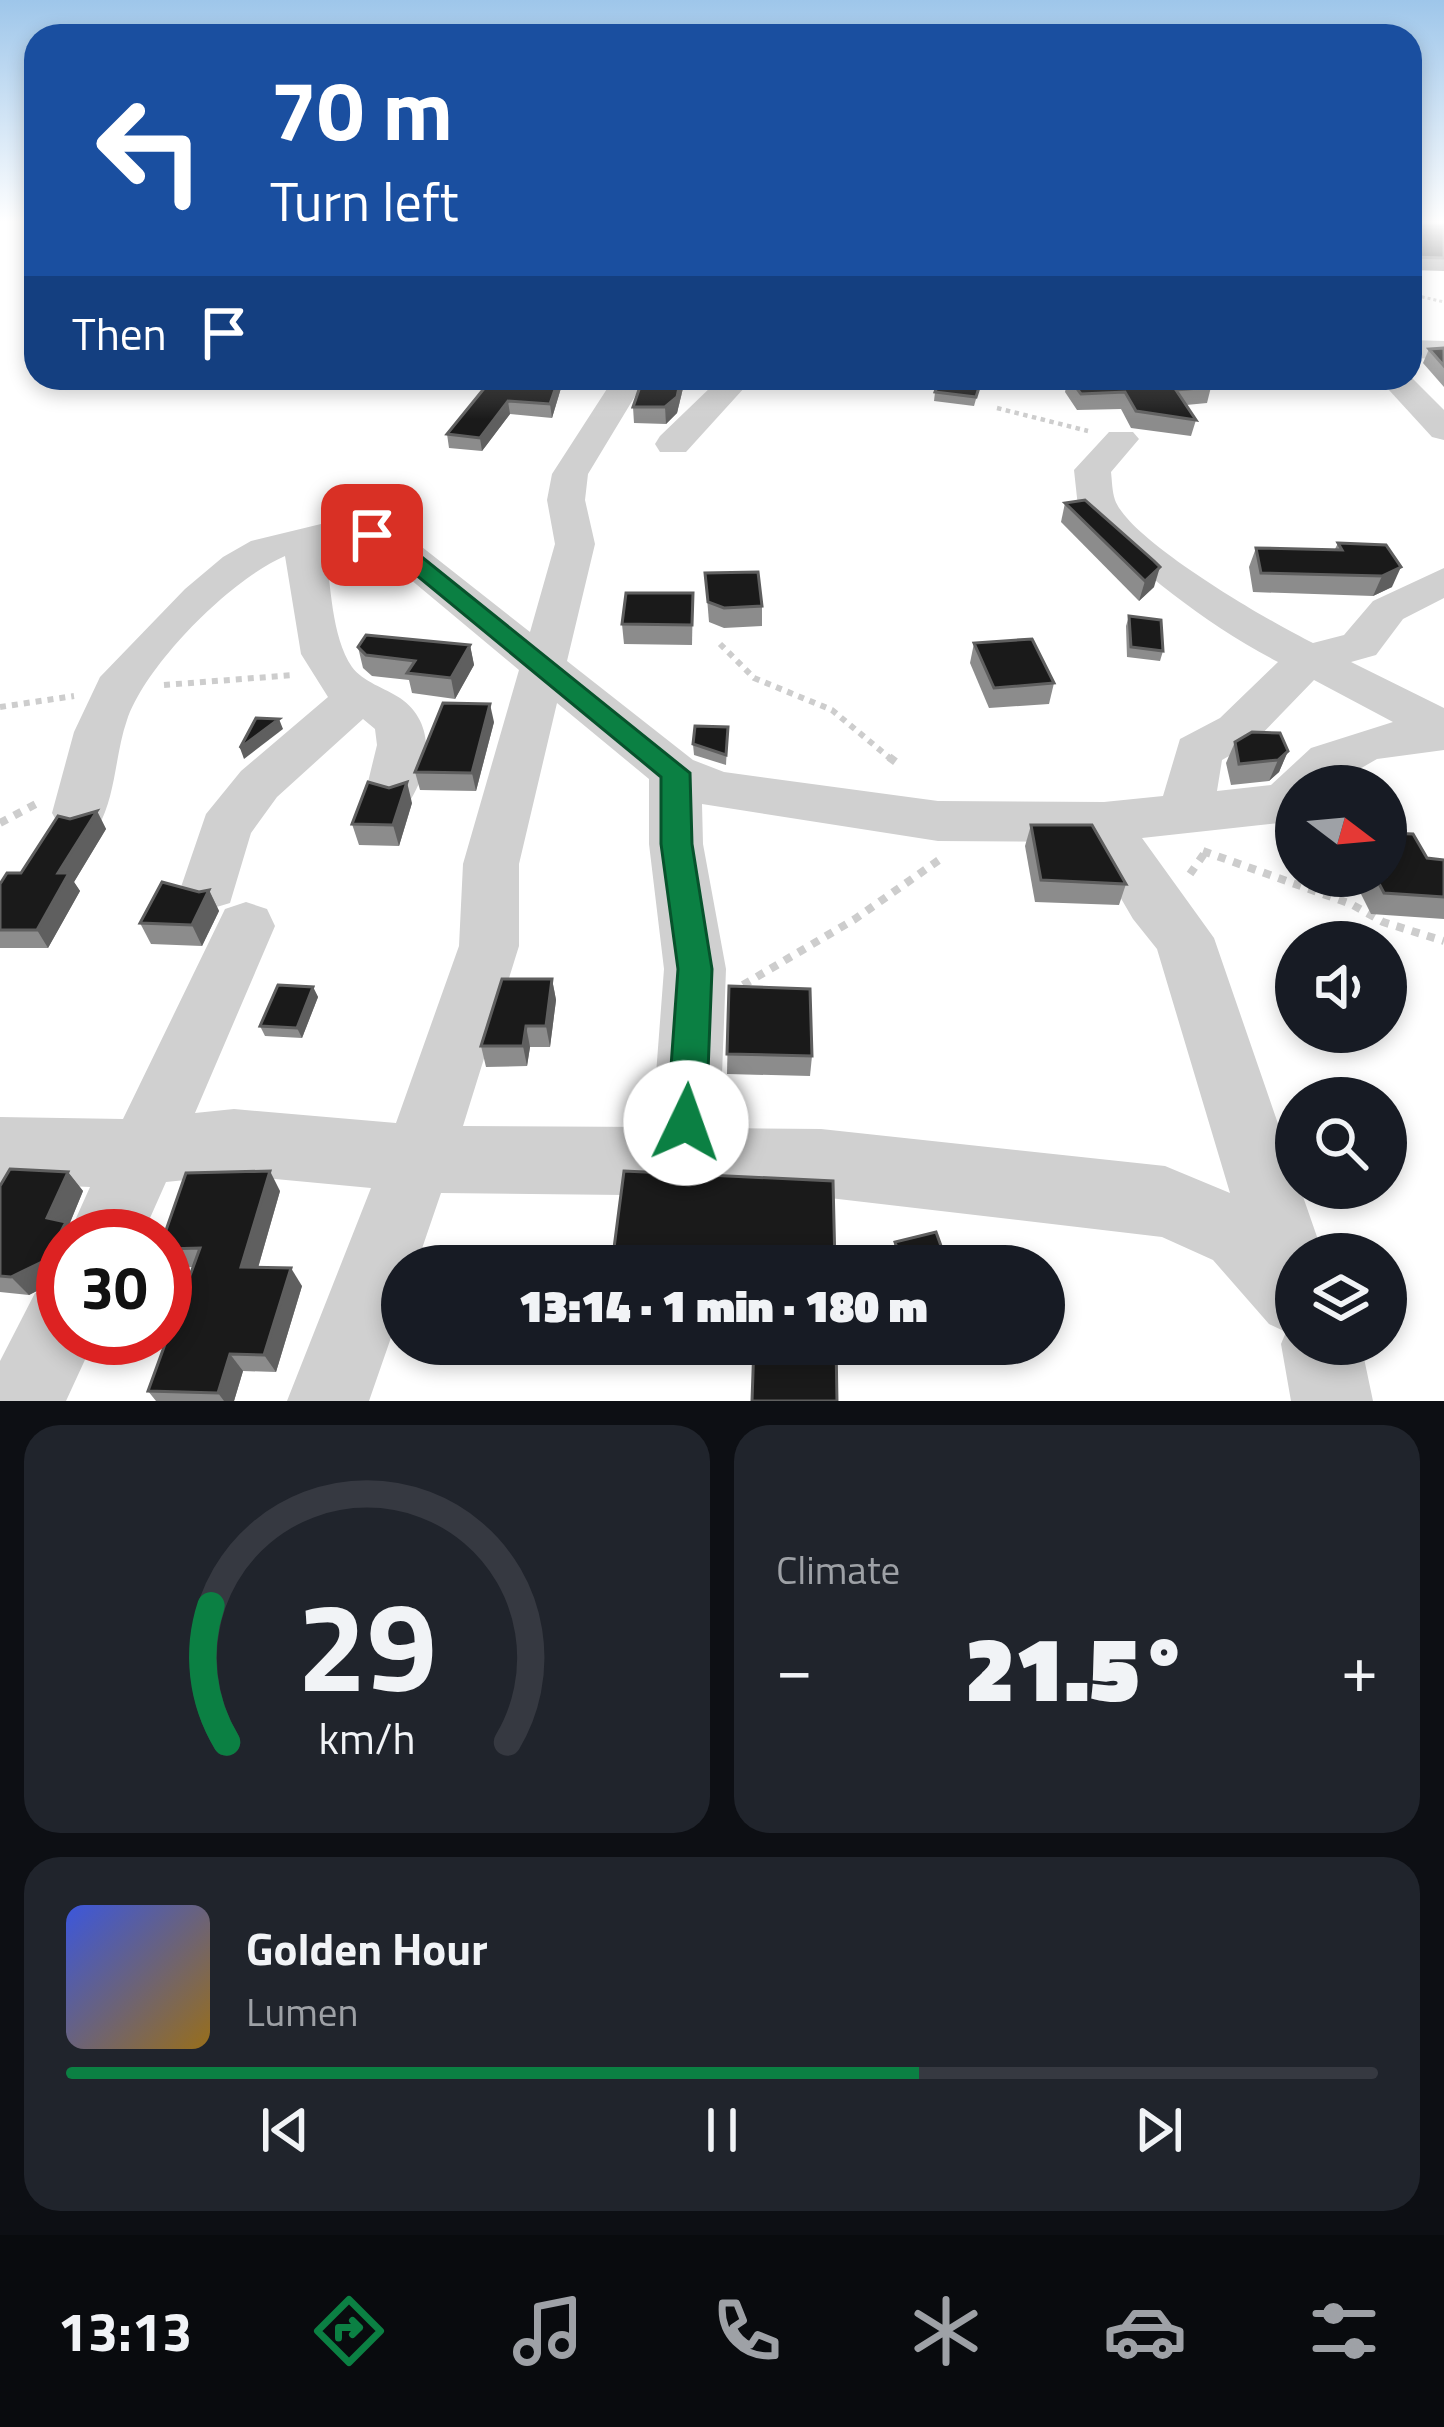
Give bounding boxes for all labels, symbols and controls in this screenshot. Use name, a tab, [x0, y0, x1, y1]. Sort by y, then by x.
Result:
text: 70 m	[270, 45, 453, 173]
icon: left	[72, 72, 228, 228]
text: Turn left	[270, 160, 459, 242]
text: Then	[72, 299, 167, 367]
icon: arrive	[191, 300, 257, 366]
pin	[321, 484, 423, 586]
icon: arrive	[339, 502, 405, 568]
north arrow	[1275, 765, 1407, 897]
map controls	[1275, 765, 1407, 1365]
button: sound	[1275, 921, 1407, 1053]
position arrow	[623, 1060, 749, 1186]
button: search	[1275, 1077, 1407, 1209]
speed limit sign: 30	[36, 1209, 192, 1365]
button: layers	[1275, 1233, 1407, 1365]
text: 13:14 · 1 min · 180 m	[519, 1271, 927, 1339]
text: Climate	[776, 1540, 900, 1599]
text: 29	[297, 1550, 437, 1739]
text: 21.5°	[965, 1599, 1189, 1736]
text: −	[776, 1617, 813, 1718]
text: +	[1341, 1617, 1378, 1718]
text: km/h	[318, 1705, 416, 1771]
text: Golden Hour	[246, 1914, 488, 1982]
text: Lumen	[246, 1982, 358, 2041]
icon: previous	[252, 2097, 318, 2163]
icon: pause	[689, 2097, 755, 2163]
icon: next	[1126, 2097, 1192, 2163]
icon: directions	[307, 2289, 391, 2373]
icon: music	[506, 2289, 590, 2373]
icon: phone	[705, 2289, 789, 2373]
icon: climate	[904, 2289, 988, 2373]
icon: car	[1103, 2289, 1187, 2373]
icon: filters	[1302, 2289, 1386, 2373]
text: 13:13	[58, 2290, 192, 2372]

